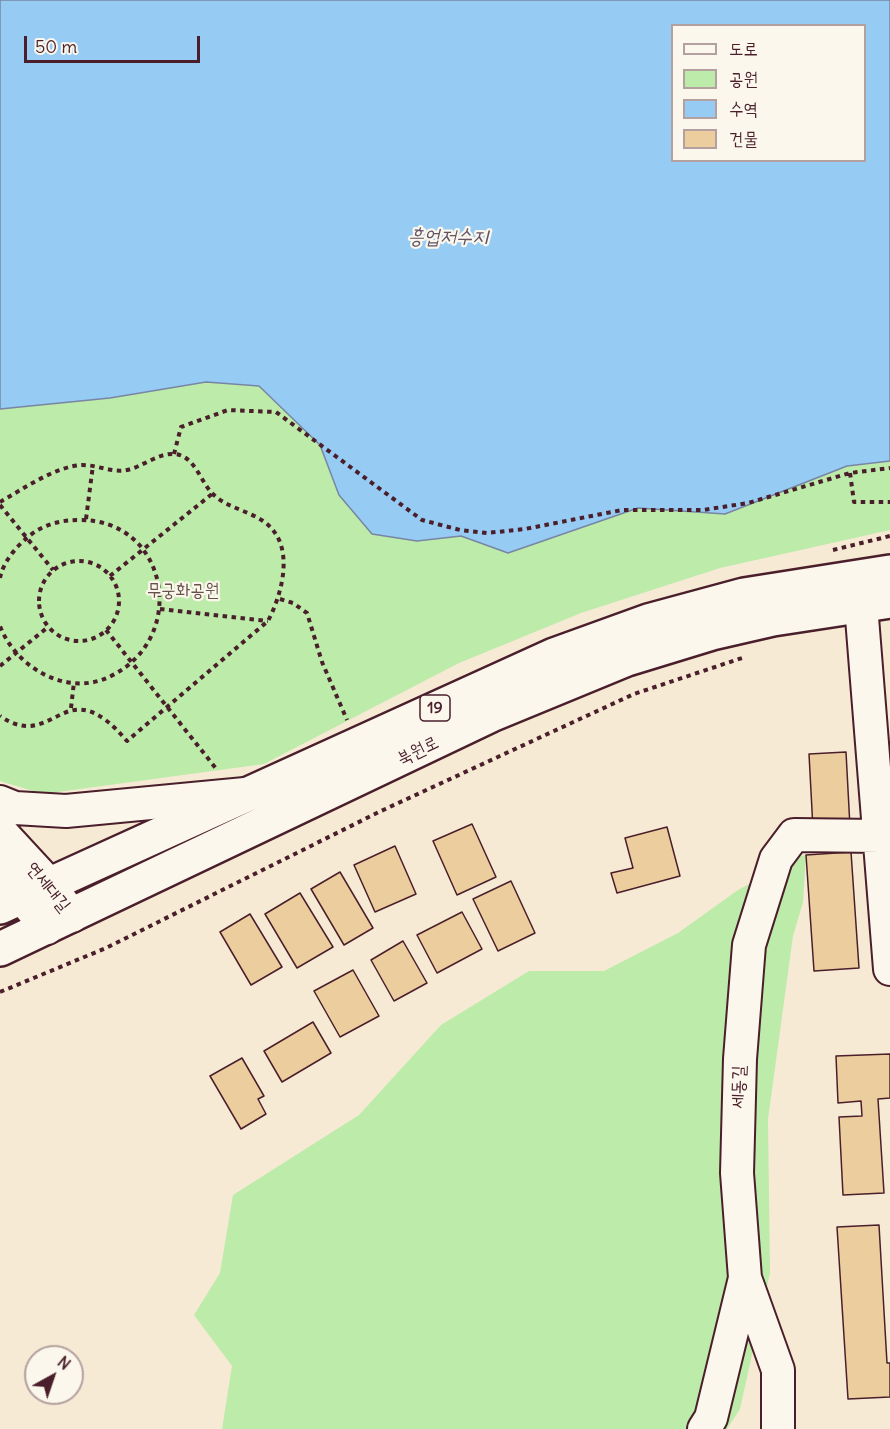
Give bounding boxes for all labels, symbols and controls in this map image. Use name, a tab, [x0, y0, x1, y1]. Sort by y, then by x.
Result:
scale bar	[27, 24, 202, 62]
legend	[671, 24, 866, 162]
text: 50 m	[35, 35, 77, 58]
text: 도로	[729, 37, 758, 60]
text: 공원	[729, 67, 758, 90]
text: 수역	[729, 97, 758, 120]
text: 건물	[729, 127, 758, 150]
water label: 흥업저수지	[408, 225, 488, 249]
park label: 무궁화공원	[147, 580, 219, 602]
road number: 19	[420, 695, 450, 721]
street label: 북원로	[394, 732, 442, 770]
street label: 연세대길	[21, 858, 75, 916]
street label: 세동길	[727, 1065, 751, 1109]
north arrow	[24, 1345, 84, 1405]
text: N	[54, 1352, 75, 1374]

